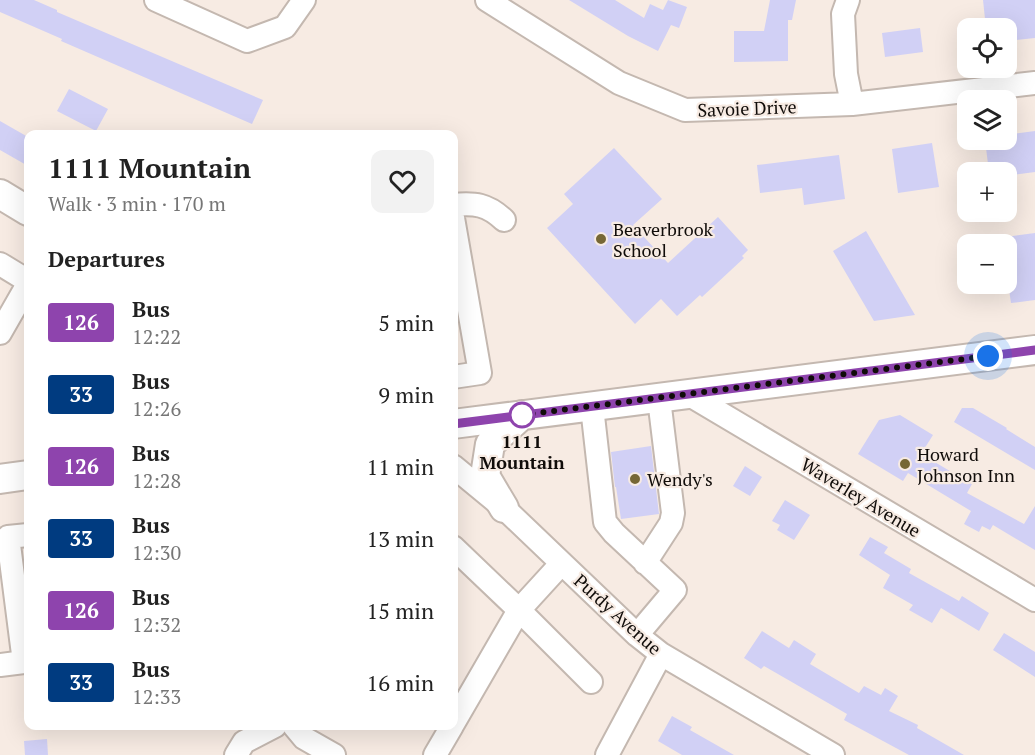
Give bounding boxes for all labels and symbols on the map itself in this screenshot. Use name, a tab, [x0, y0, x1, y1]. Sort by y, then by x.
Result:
street label: Savoie Drive	[697, 94, 797, 122]
place label: Beaverbrook School	[613, 217, 714, 262]
marker: Beaverbrook School	[594, 232, 608, 246]
your location	[973, 341, 1003, 371]
marker: 1111 Mountain	[509, 402, 535, 428]
place label: 1111 Mountain	[480, 429, 565, 474]
place label: Howard Johnson Inn	[917, 442, 1015, 487]
street label: Waverley Avenue	[797, 452, 925, 542]
marker: Howard Johnson Inn	[898, 457, 912, 471]
place label: Wendy's	[647, 467, 713, 491]
marker: Wendy's	[628, 472, 642, 486]
street label: Purdy Avenue	[569, 568, 667, 660]

